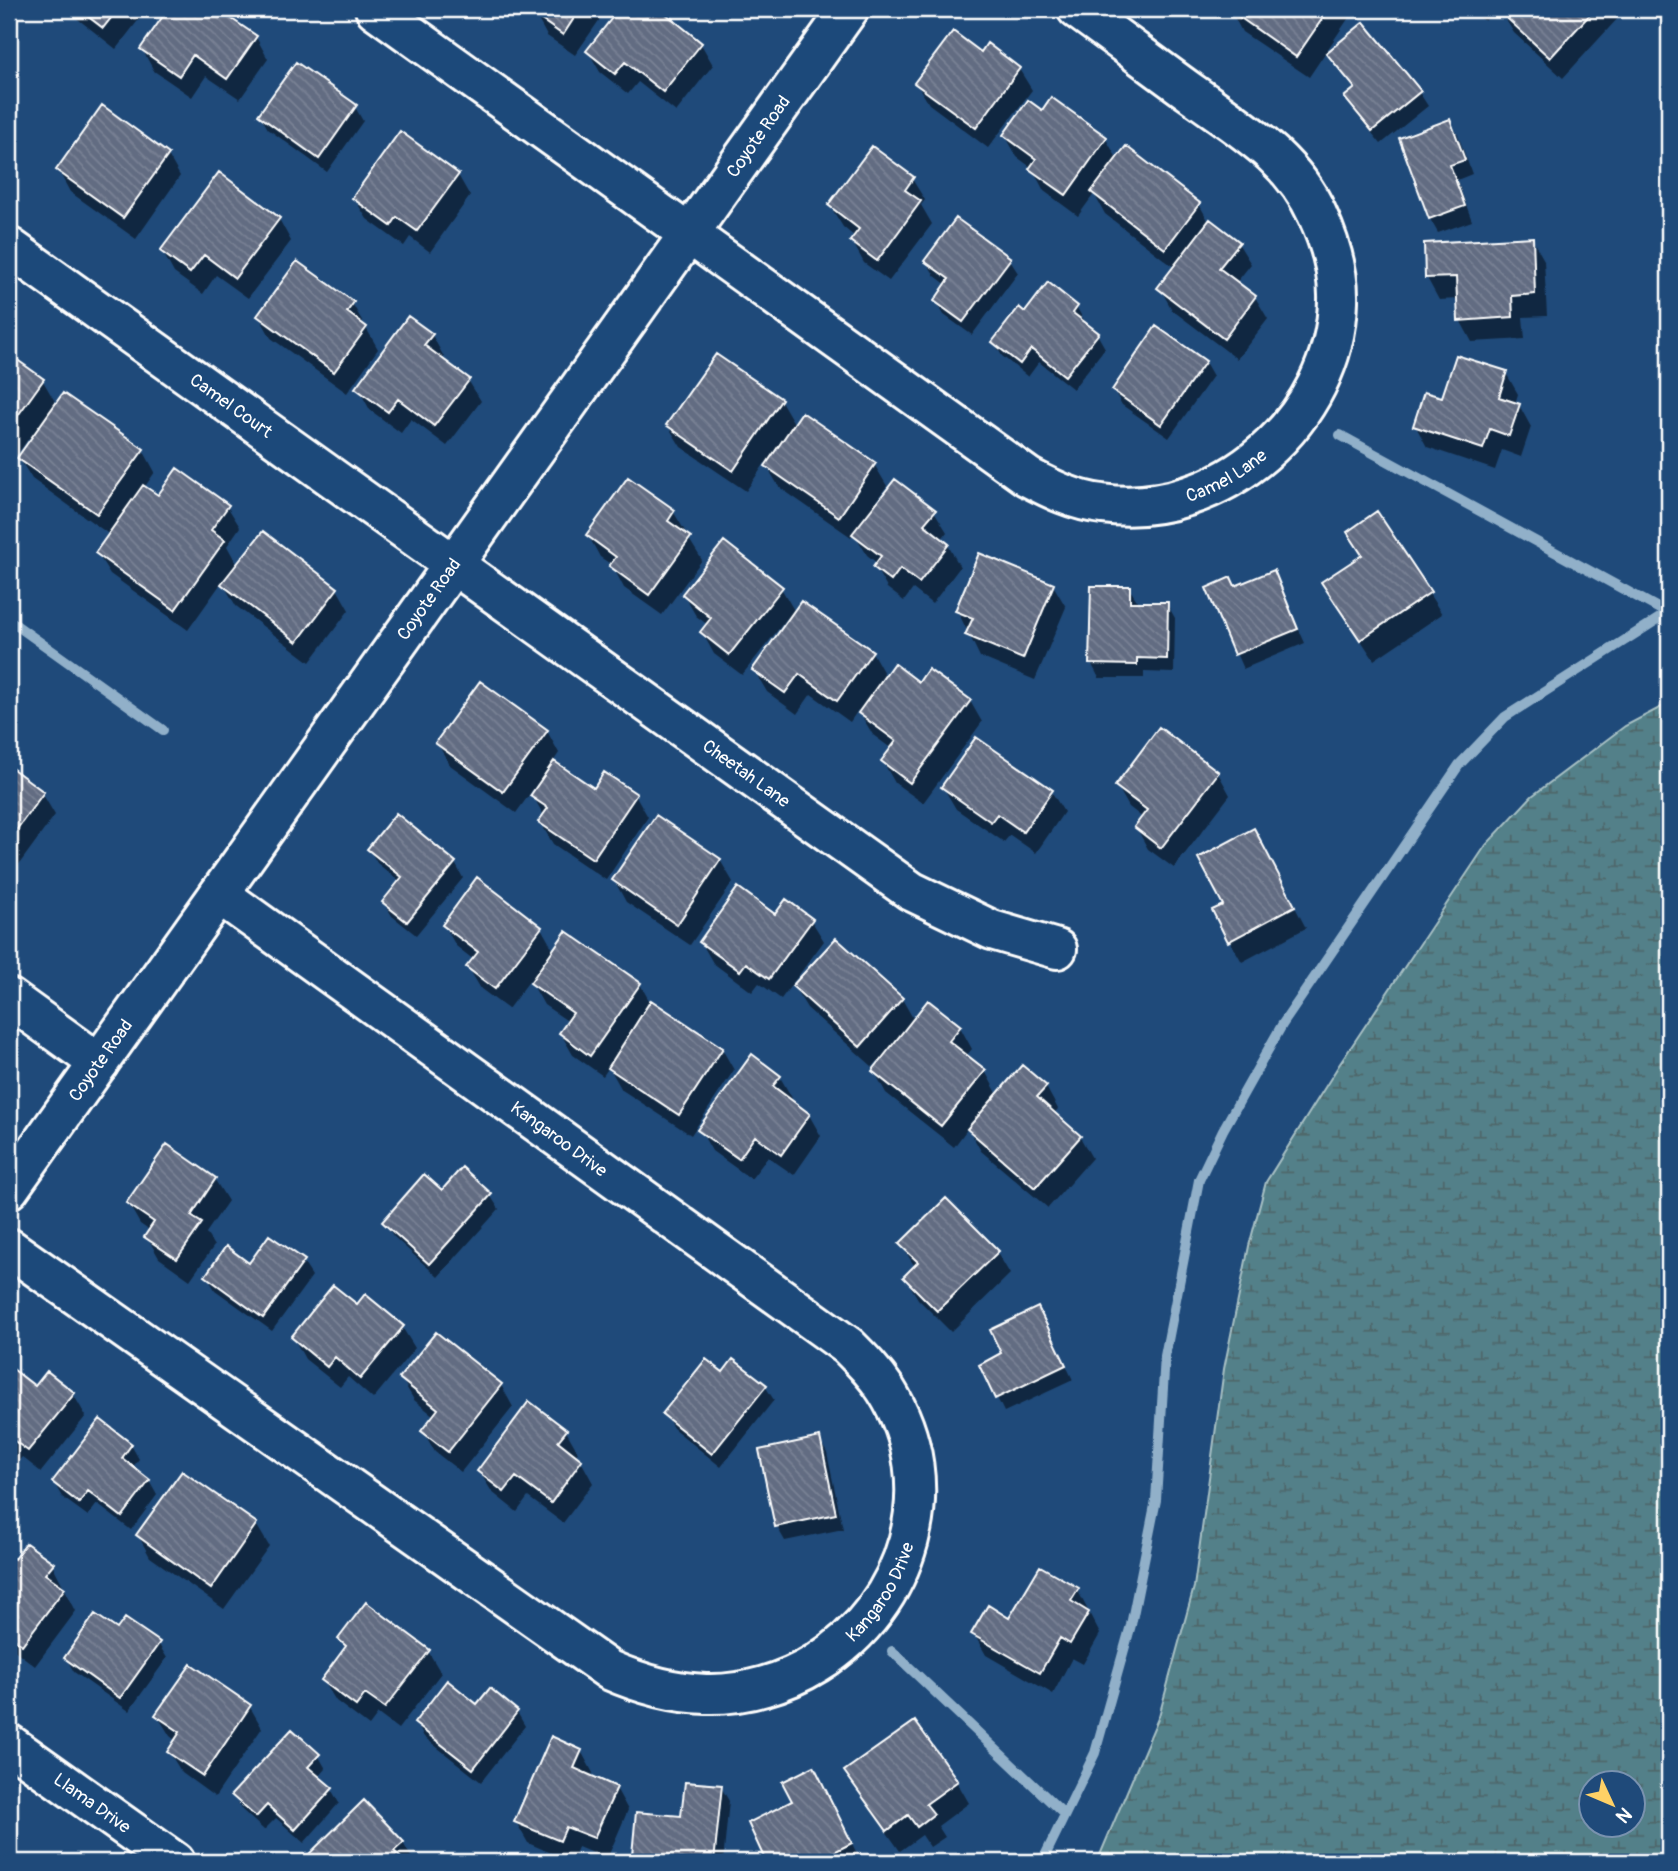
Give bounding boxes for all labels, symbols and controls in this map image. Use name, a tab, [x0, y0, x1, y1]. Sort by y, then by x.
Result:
street label: Coyote Road	[722, 91, 796, 182]
street label: Camel Court	[185, 369, 277, 444]
street label: Camel Lane	[1183, 444, 1272, 508]
street label: Coyote Road	[392, 554, 466, 645]
street label: Cheetah Lane	[698, 735, 795, 813]
street label: Coyote Road	[64, 1015, 138, 1106]
street label: Kangaroo Drive	[506, 1097, 612, 1182]
street label: Kangaroo Drive	[841, 1539, 920, 1647]
street label: Llama Drive	[49, 1768, 135, 1839]
north arrow	[1576, 1770, 1646, 1840]
text: N	[1610, 1802, 1637, 1828]

